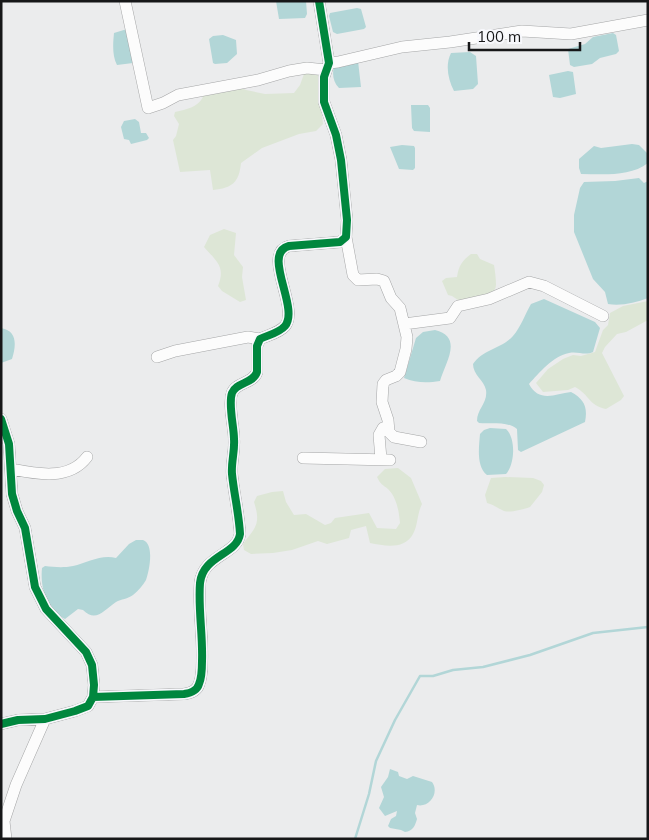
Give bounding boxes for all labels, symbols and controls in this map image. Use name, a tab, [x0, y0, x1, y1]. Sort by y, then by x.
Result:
scale bar	[469, 20, 580, 52]
text: 100 m	[477, 27, 521, 46]

